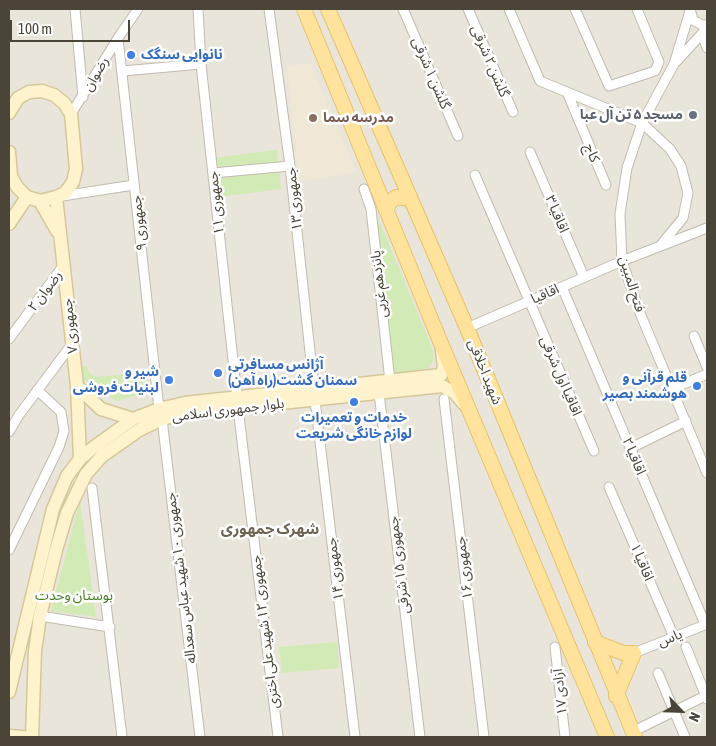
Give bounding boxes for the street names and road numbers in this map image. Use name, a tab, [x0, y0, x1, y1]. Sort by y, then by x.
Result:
street label: گلشن ۲ شرقی	[467, 22, 513, 100]
street label: گلشن ۱ شرقی	[408, 34, 454, 112]
street label: رضوان	[80, 54, 112, 94]
street label: کاج	[581, 141, 603, 165]
street label: جمهوری ۱۳	[282, 166, 306, 232]
street label: جمهوری ۱۱	[204, 170, 228, 236]
street label: اقاقیا ۳	[542, 193, 572, 235]
street label: جمهوری ۹	[128, 194, 150, 252]
street label: پانزدهم غربی	[367, 249, 391, 319]
street label: فتح المبین	[616, 254, 648, 314]
street label: رضوان ۲	[24, 267, 66, 315]
street label: اقاقیا	[528, 280, 562, 308]
street label: جمهوری ۷	[59, 297, 81, 355]
street label: اقاقیا اول شرقی	[537, 334, 585, 418]
street label: شهید اخلاقی	[464, 337, 506, 407]
street label: بلوار جمهوری اسلامی	[171, 395, 285, 425]
street label: اقاقیا ۲	[619, 435, 649, 477]
street label: جمهوری ۱۰ شهید عباس سعداله	[162, 491, 200, 665]
street label: جمهوری ۱۵ شرقی	[385, 515, 413, 615]
street label: جمهوری ۱۶	[452, 535, 476, 601]
street label: جمهوری ۱۴	[323, 536, 347, 602]
street label: اقاقیا ۱	[627, 541, 657, 583]
street label: جمهوری ۱۲ شهید علی اختری	[247, 554, 283, 710]
street label: یاس	[655, 625, 685, 651]
street label: آزادی ۱۷	[549, 668, 571, 716]

